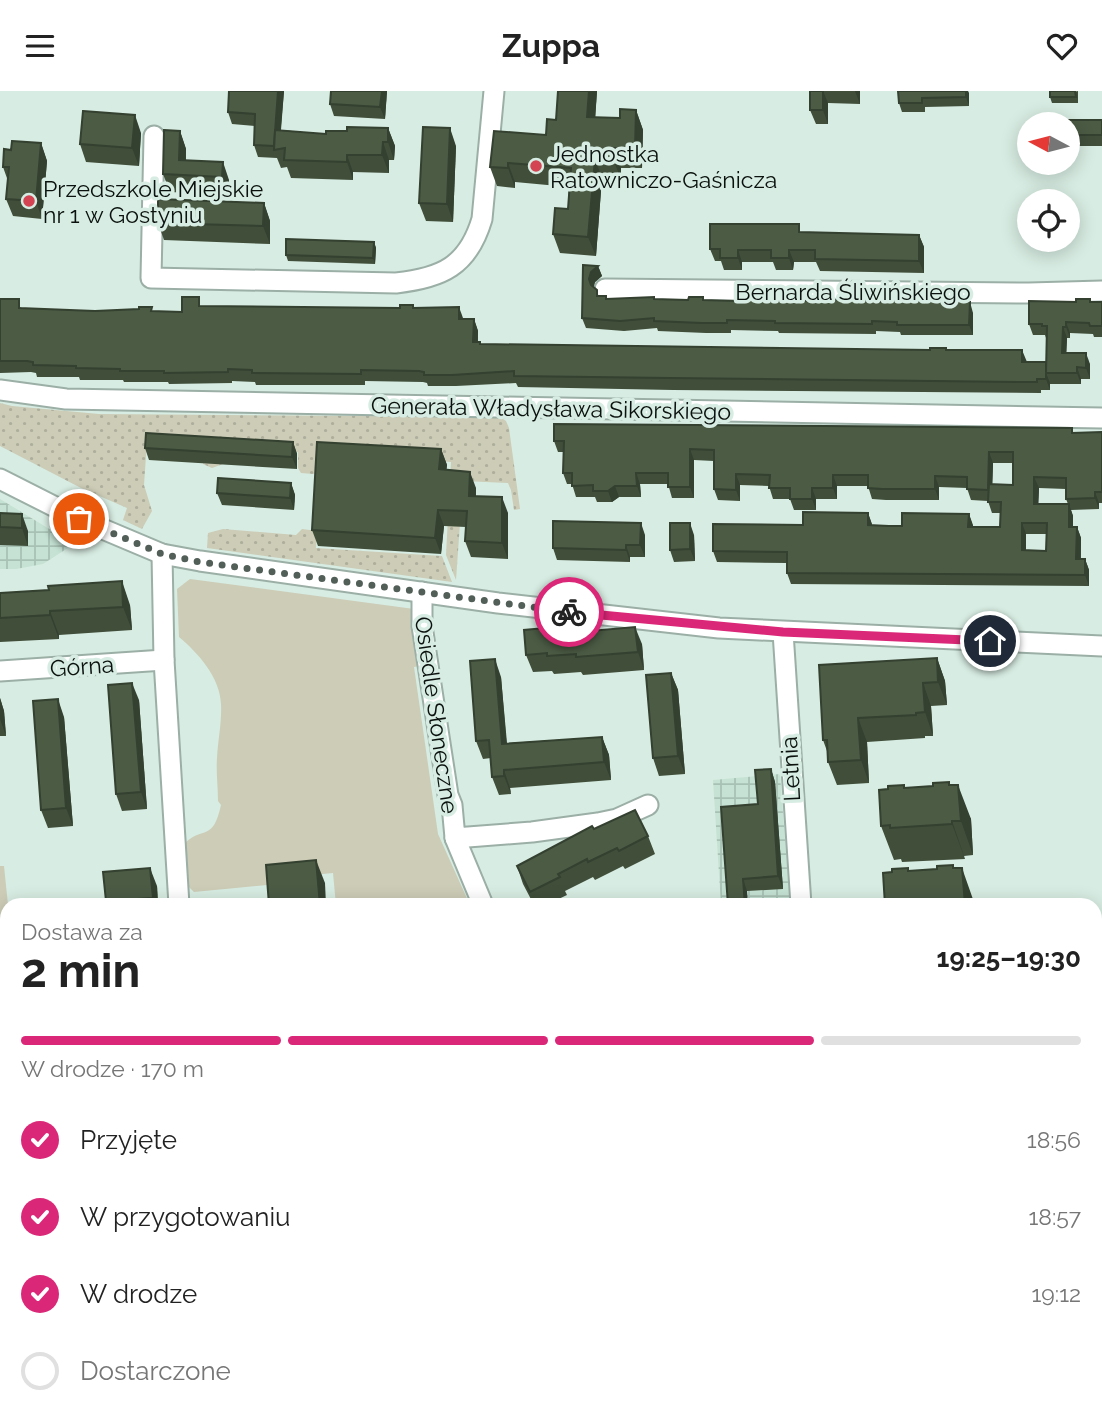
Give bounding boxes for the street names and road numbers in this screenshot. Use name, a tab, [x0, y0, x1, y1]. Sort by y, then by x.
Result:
street label: Bernarda Śliwińskiego	[735, 278, 971, 305]
street label: Generała Władysława Sikorskiego	[371, 391, 731, 425]
street label: Osiedle Słoneczne	[410, 615, 464, 815]
street label: Górna	[49, 650, 115, 682]
street label: Letnia	[775, 736, 805, 802]

